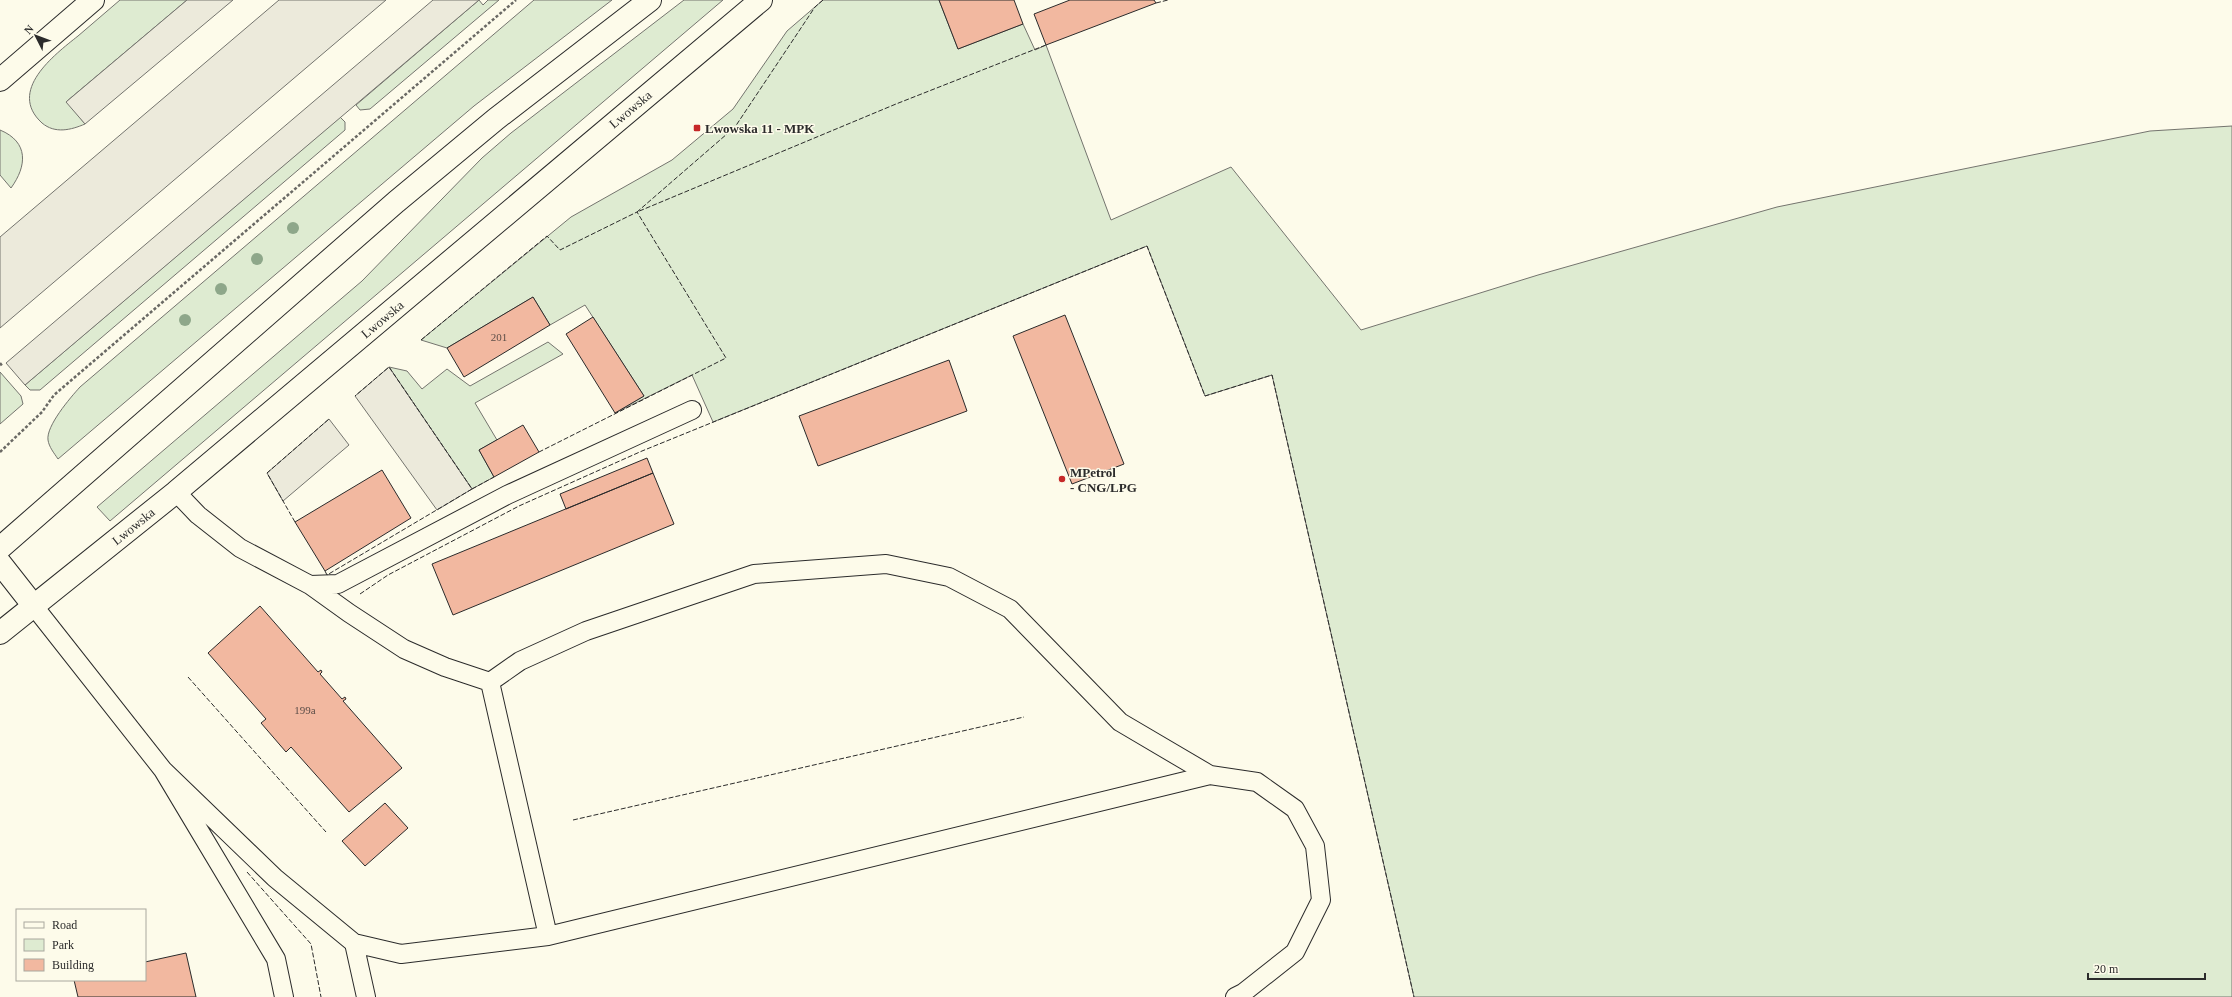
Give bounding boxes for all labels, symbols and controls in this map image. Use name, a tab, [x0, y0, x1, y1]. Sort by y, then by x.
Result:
north arrow	[16, 16, 56, 56]
text: N	[21, 22, 36, 36]
street label: Lwowska	[606, 87, 655, 131]
place label: Lwowska 11 - MPK	[705, 121, 815, 136]
marker: Lwowska 11 - MPK	[692, 123, 702, 133]
street label: Lwowska	[358, 297, 407, 341]
house number: 201	[491, 331, 507, 343]
place label: MPetrol - CNG/LPG	[1070, 465, 1137, 495]
marker: MPetrol - CNG/LPG	[1057, 474, 1067, 484]
street label: Lwowska	[109, 505, 158, 548]
house number: 199a	[294, 704, 316, 716]
legend	[16, 909, 146, 981]
text: Road	[52, 918, 77, 932]
text: Park	[52, 938, 74, 952]
scale bar	[2088, 955, 2205, 981]
text: Building	[52, 958, 94, 972]
text: 20 m	[2094, 962, 2119, 976]

